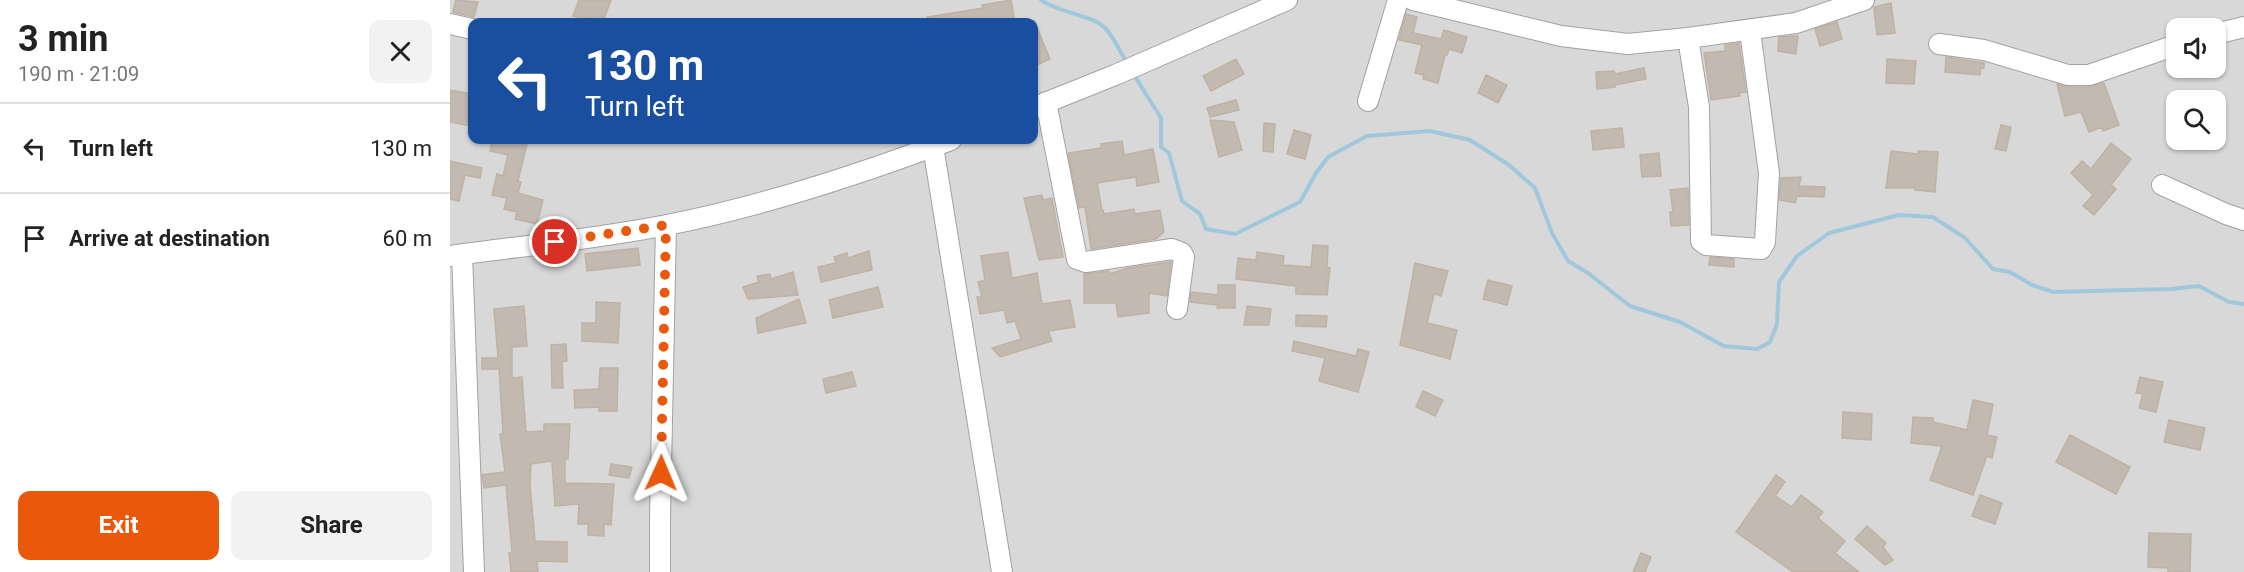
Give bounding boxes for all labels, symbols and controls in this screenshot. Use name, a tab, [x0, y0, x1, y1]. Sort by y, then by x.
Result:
text: 3 min	[18, 18, 109, 60]
map controls	[2166, 18, 2226, 150]
button: sound	[2166, 18, 2226, 78]
button: close	[369, 20, 432, 83]
text: 130 m	[585, 41, 704, 90]
icon: left	[486, 42, 564, 120]
text: 190 m · 21:09	[18, 62, 139, 86]
button: search	[2166, 90, 2226, 150]
text: Turn left	[585, 91, 685, 123]
icon: left	[18, 132, 51, 165]
text: Turn left	[69, 136, 153, 161]
text: 130 m	[370, 136, 432, 161]
pin	[529, 216, 580, 267]
icon: arrive	[18, 222, 51, 255]
icon: arrive	[538, 225, 571, 258]
text: Arrive at destination	[69, 226, 270, 251]
text: 60 m	[383, 226, 432, 251]
position arrow	[629, 441, 693, 505]
button: Exit	[18, 491, 219, 560]
button: Share	[231, 491, 432, 560]

